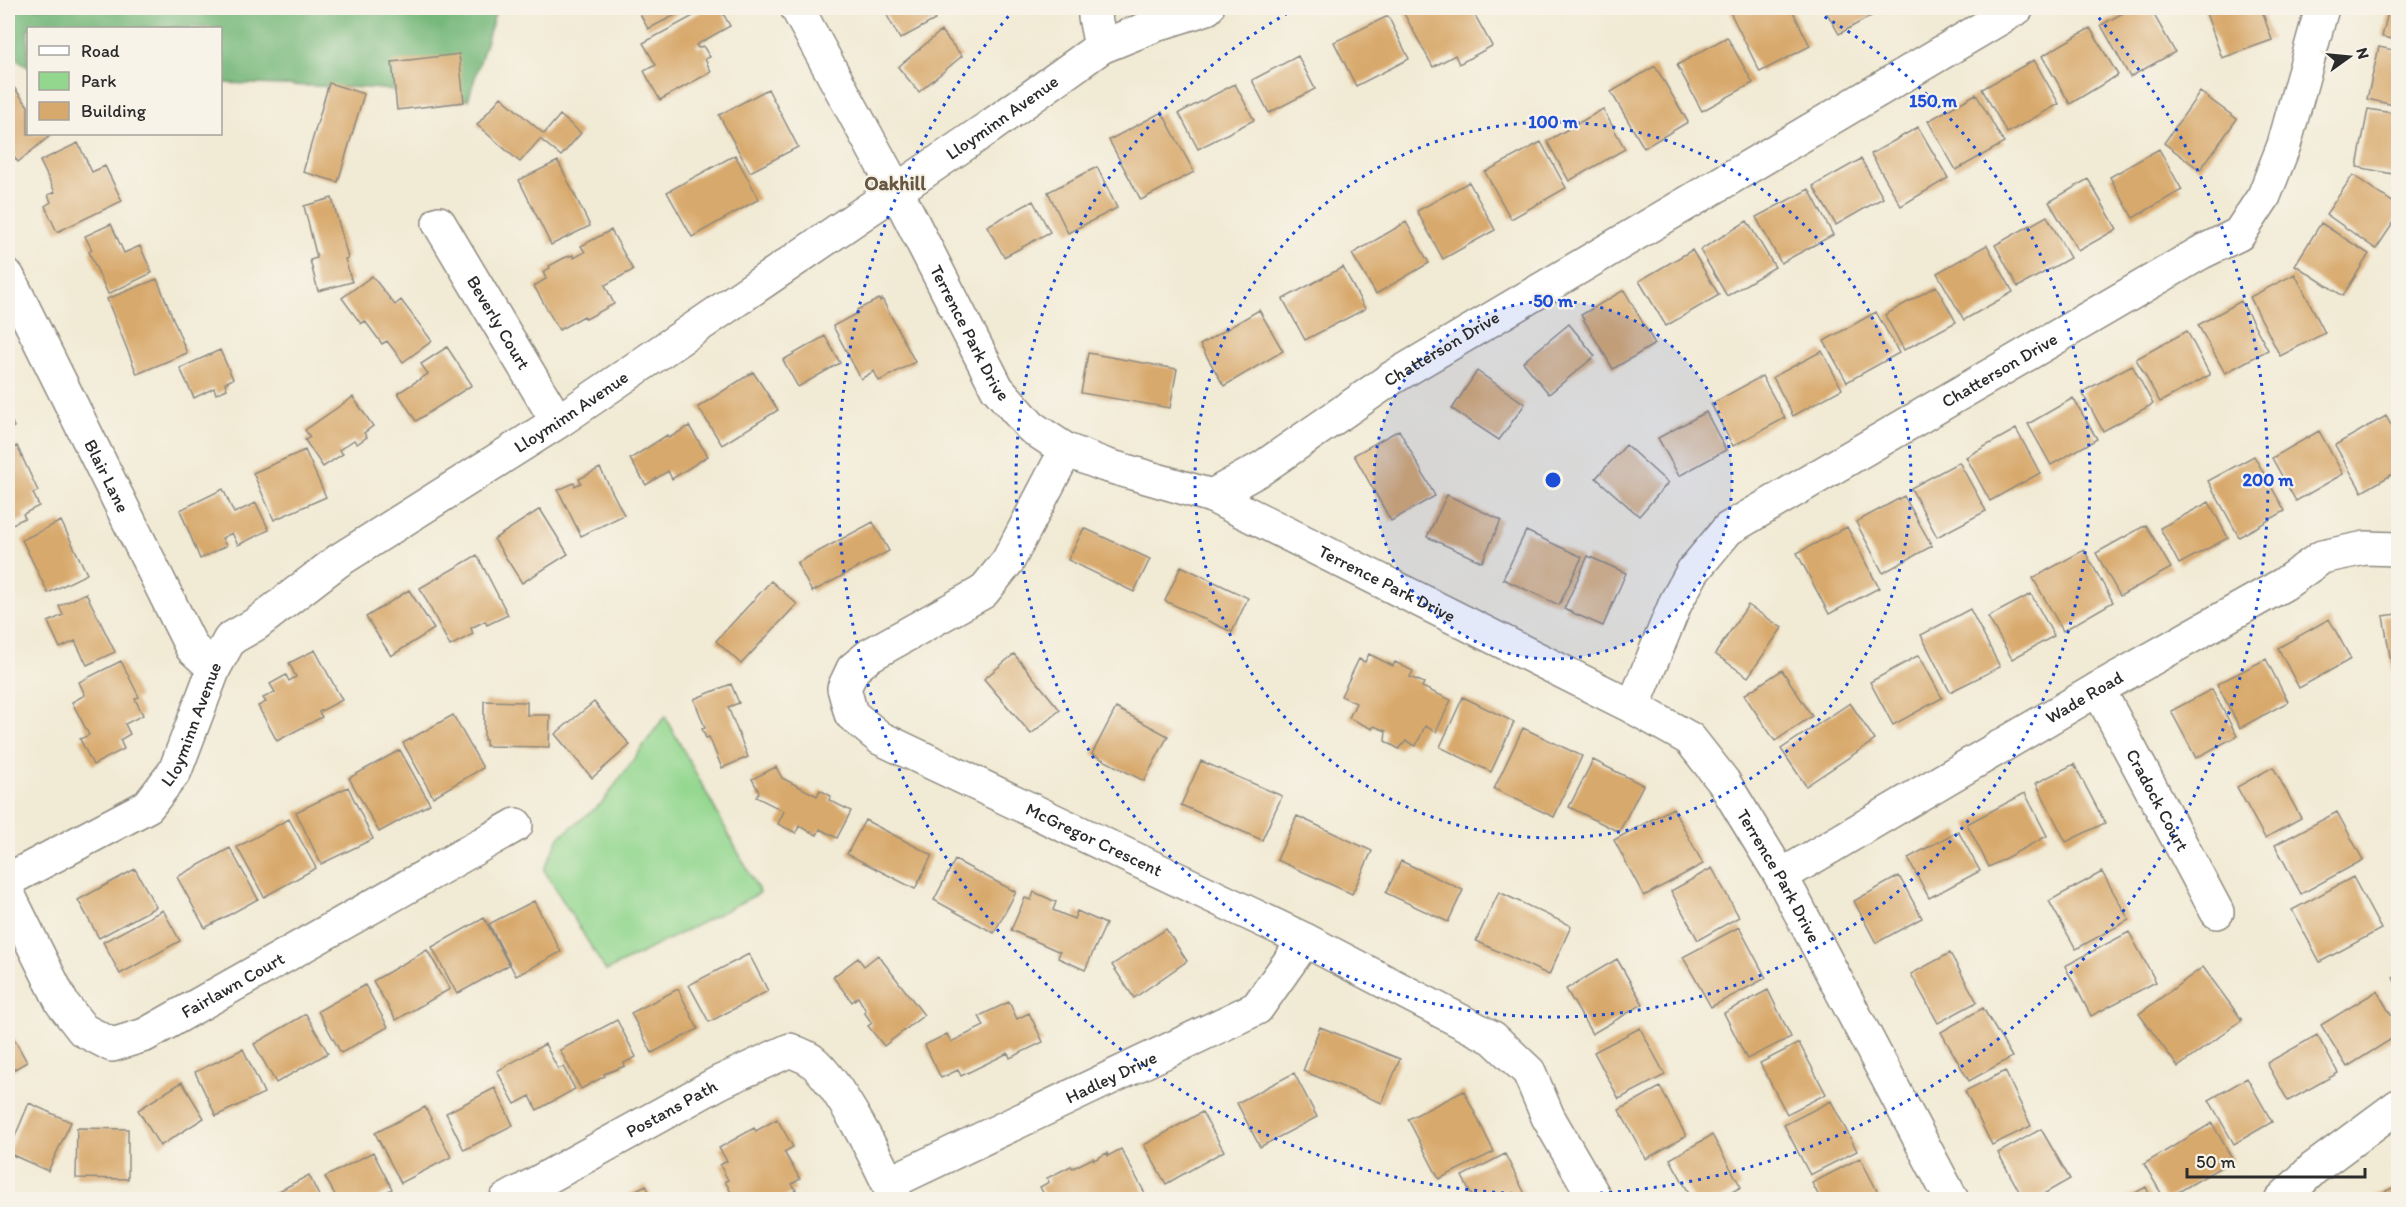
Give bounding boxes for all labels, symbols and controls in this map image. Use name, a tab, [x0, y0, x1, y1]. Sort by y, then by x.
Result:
legend	[27, 27, 222, 135]
north arrow	[2319, 27, 2379, 87]
text: Road	[81, 40, 120, 62]
text: N	[2352, 46, 2374, 61]
text: Park	[81, 70, 116, 92]
street label: Lloyminn Avenue	[942, 70, 1063, 165]
text: 150 m	[1909, 90, 1958, 112]
text: Building	[81, 100, 147, 122]
text: 100 m	[1528, 111, 1579, 133]
district label: Oakhill	[864, 171, 926, 195]
street label: Terrence Park Drive	[925, 261, 1014, 406]
street label: Beverly Court	[462, 272, 535, 374]
text: 50 m	[1533, 290, 1574, 312]
street label: Chatterson Drive	[1379, 306, 1503, 391]
street label: Chatterson Drive	[1938, 328, 2061, 413]
street label: Lloyminn Avenue	[510, 366, 633, 458]
street label: Blair Lane	[79, 436, 134, 516]
text: 200 m	[2243, 469, 2294, 491]
centre of rings	[1543, 470, 1563, 490]
street label: Terrence Park Drive	[1315, 540, 1459, 627]
street label: Lloyminn Avenue	[156, 658, 226, 791]
street label: Wade Road	[2042, 666, 2127, 728]
street label: Cradock Court	[2121, 745, 2194, 855]
street label: McGregor Crescent	[1022, 798, 1166, 882]
street label: Terrence Park Drive	[1732, 805, 1825, 946]
street label: Fairlawn Court	[177, 947, 289, 1023]
street label: Hadley Drive	[1062, 1046, 1160, 1108]
street label: Postans Path	[622, 1075, 721, 1143]
scale bar	[2187, 1141, 2366, 1179]
text: 50 m	[2196, 1151, 2236, 1173]

